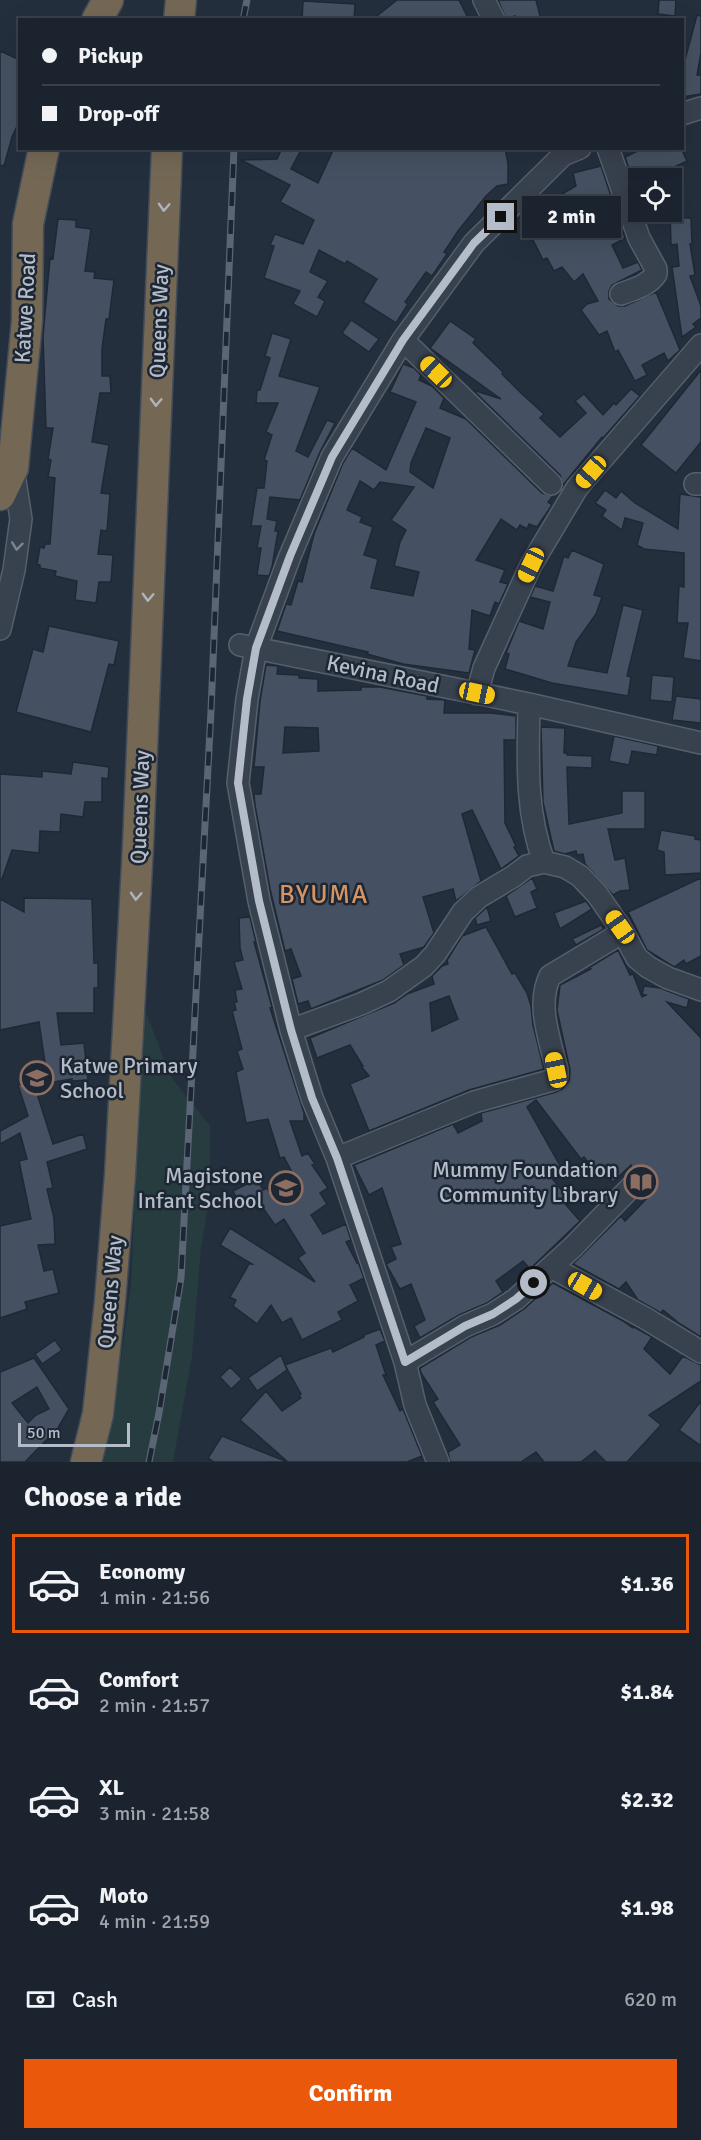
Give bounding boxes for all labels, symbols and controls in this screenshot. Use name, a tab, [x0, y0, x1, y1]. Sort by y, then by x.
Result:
text: Pickup	[78, 42, 143, 69]
text: Drop-off	[78, 100, 159, 127]
map controls	[628, 168, 682, 222]
button: locate	[628, 168, 682, 222]
callout: 2 min	[522, 196, 621, 238]
one-way arrow	[157, 202, 170, 211]
route end	[487, 203, 514, 230]
text: 2 min	[547, 204, 596, 229]
street label: Katwe Road	[9, 252, 41, 364]
street label: Queens Way	[144, 263, 175, 378]
car	[417, 353, 455, 391]
one-way arrow	[149, 397, 162, 406]
car	[572, 453, 610, 491]
one-way arrow	[11, 542, 24, 551]
car	[515, 545, 547, 585]
one-way arrow	[142, 592, 155, 601]
street label: Kevina Road	[324, 649, 442, 699]
car	[458, 680, 496, 706]
street label: Queens Way	[125, 749, 156, 864]
district label: BYUMA	[279, 879, 369, 911]
one-way arrow	[129, 892, 142, 901]
car	[602, 907, 638, 947]
car	[543, 1051, 569, 1089]
place label: Katwe Primary School	[60, 1052, 198, 1104]
school or university icon: Katwe Primary School	[19, 1060, 55, 1096]
place label: Mummy Foundation Community Library	[432, 1156, 619, 1208]
place label: Magistone Infant School	[138, 1162, 263, 1214]
library icon: Mummy Foundation Community Library	[623, 1164, 659, 1200]
school or university icon: Magistone Infant School	[268, 1170, 304, 1206]
street label: Queens Way	[92, 1233, 128, 1350]
route start	[520, 1269, 547, 1296]
car	[565, 1269, 605, 1303]
scale bar	[18, 1420, 130, 1448]
text: 50 m	[27, 1423, 61, 1443]
text: Choose a ride	[24, 1481, 182, 1514]
icon: car	[27, 1557, 81, 1611]
text: Economy	[99, 1558, 185, 1585]
text: $1.36	[620, 1570, 674, 1597]
text: 1 min · 21:56	[99, 1585, 210, 1610]
icon: car	[27, 1665, 81, 1719]
text: Comfort	[99, 1666, 179, 1693]
text: $1.84	[620, 1678, 674, 1705]
text: 2 min · 21:57	[99, 1693, 210, 1718]
icon: car	[27, 1773, 81, 1827]
text: XL	[99, 1774, 124, 1801]
text: $2.32	[620, 1786, 674, 1813]
text: 3 min · 21:58	[99, 1801, 210, 1826]
icon: car	[27, 1881, 81, 1935]
text: Moto	[99, 1882, 148, 1909]
text: $1.98	[620, 1894, 674, 1921]
text: 4 min · 21:59	[99, 1909, 210, 1934]
icon: cash	[24, 1983, 57, 2016]
text: Cash	[72, 1986, 118, 2013]
text: 620 m	[624, 1987, 677, 2012]
button: Confirm	[24, 2059, 677, 2128]

